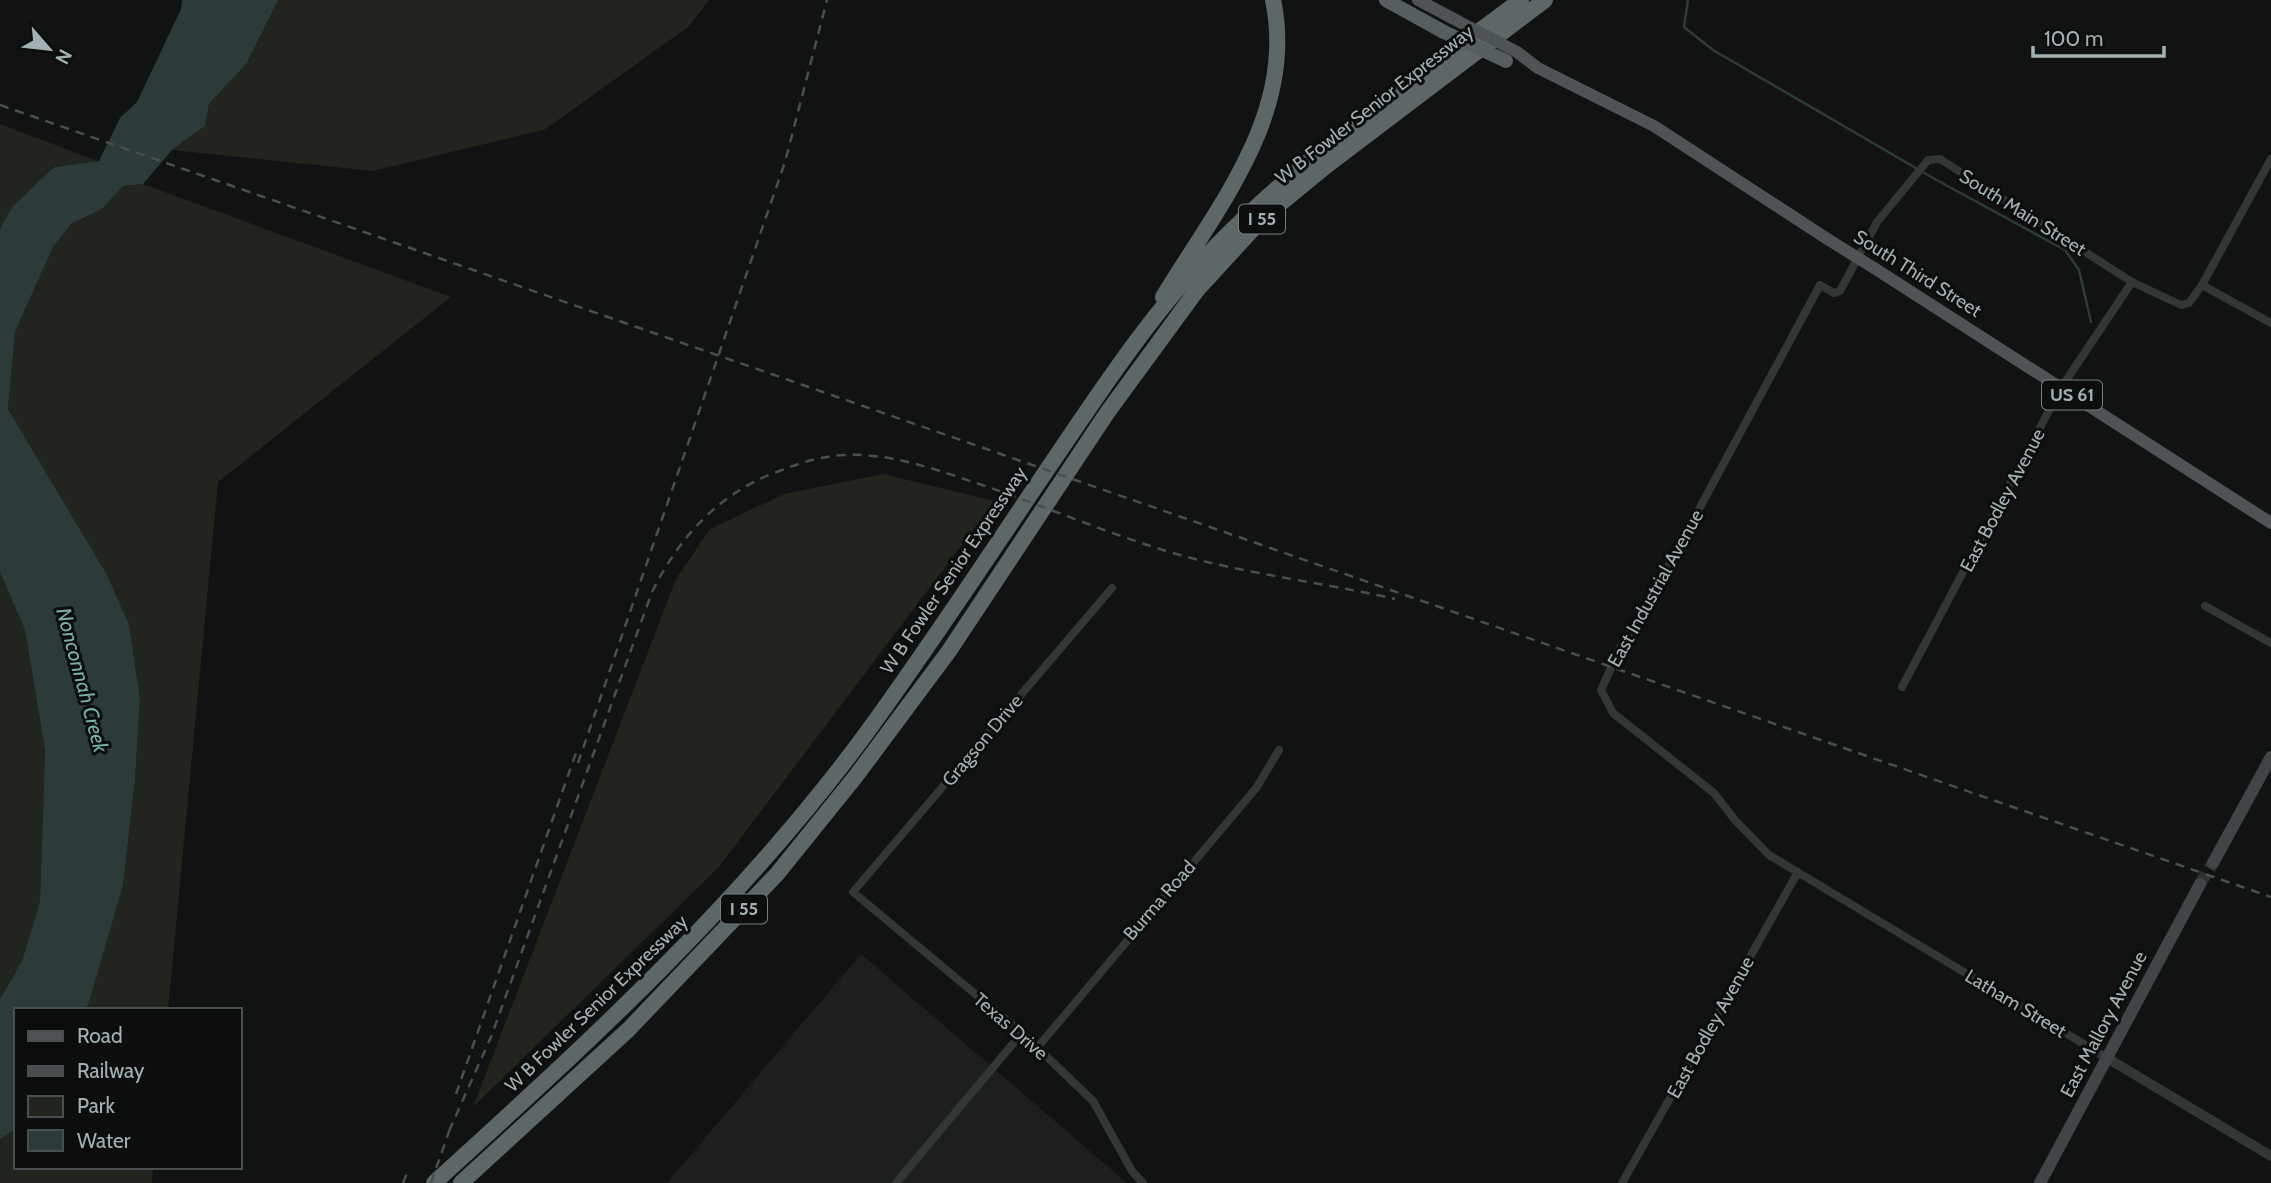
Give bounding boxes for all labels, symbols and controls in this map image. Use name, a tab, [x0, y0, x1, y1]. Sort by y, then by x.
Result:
north arrow	[14, 14, 84, 84]
scale bar	[2033, 14, 2164, 58]
street label: W B Fowler Senior Expressway	[1271, 20, 1478, 189]
text: 100 m	[2044, 26, 2103, 51]
text: N	[50, 45, 77, 68]
street label: South Main Street	[1955, 164, 2091, 261]
road number: I 55	[1239, 204, 1285, 233]
street label: South Third Street	[1850, 225, 1986, 322]
road number: US 61	[2042, 380, 2102, 410]
street label: East Bodley Avenue	[1955, 425, 2050, 576]
street label: W B Fowler Senior Expressway	[875, 462, 1032, 678]
street label: East Industrial Avenue	[1603, 505, 1708, 671]
water label: Nonconnah Creek	[51, 605, 114, 756]
street label: Gragson Drive	[937, 689, 1028, 791]
street label: Burma Road	[1118, 856, 1200, 945]
road number: I 55	[721, 894, 767, 924]
street label: W B Fowler Senior Expressway	[500, 910, 693, 1097]
street label: East Mallory Avenue	[2055, 947, 2152, 1101]
street label: East Bodley Avenue	[1662, 952, 1759, 1102]
street label: Latham Street	[1961, 964, 2071, 1043]
street label: Texas Drive	[969, 988, 1053, 1065]
legend	[14, 1008, 242, 1169]
text: Road	[77, 1023, 123, 1048]
text: Railway	[77, 1058, 145, 1083]
text: Park	[77, 1093, 115, 1118]
text: Water	[77, 1128, 131, 1153]

